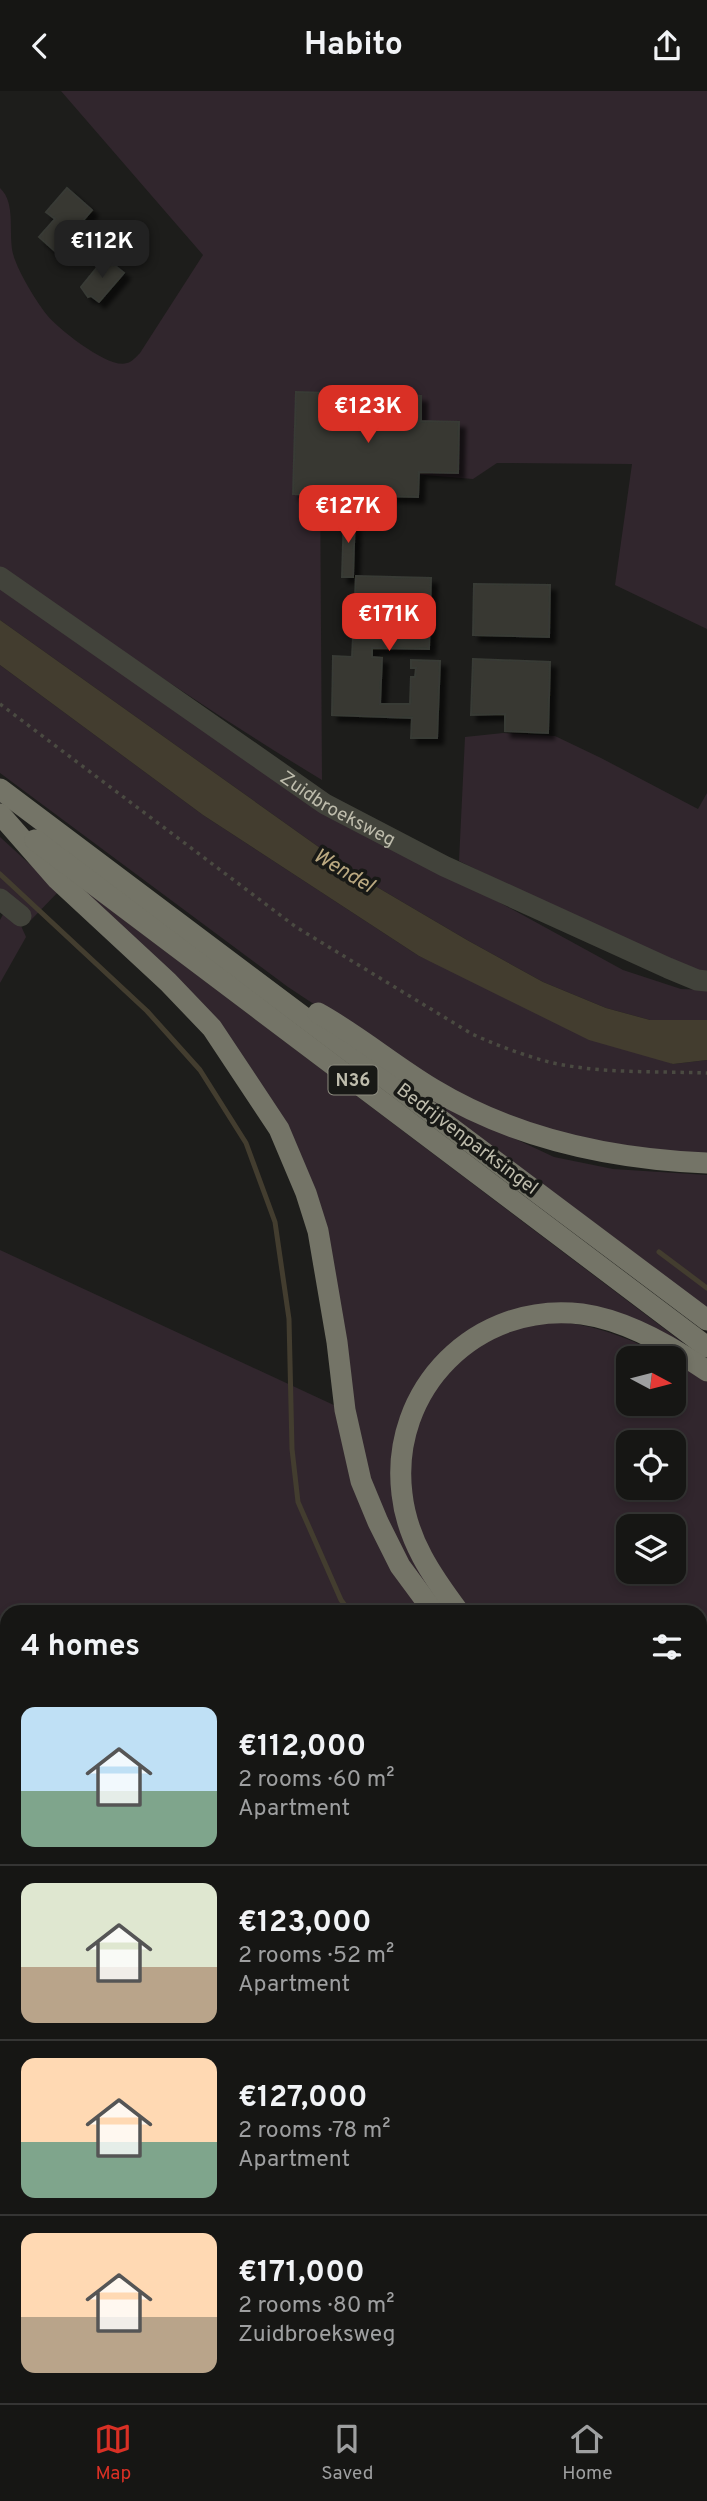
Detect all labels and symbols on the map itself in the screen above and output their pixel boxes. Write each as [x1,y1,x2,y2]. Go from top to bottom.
pin: €112K [53,221,151,280]
pin: €123K [319,385,417,445]
pin: €127K [299,485,397,545]
pin: €171K [340,594,438,653]
street label: Zuidbroeksweg [275,766,399,853]
water label: Wendel [308,843,380,901]
road number: N36 [328,1065,378,1095]
street label: Bedrijvenparksingel [391,1079,542,1201]
north arrow [616,1346,686,1416]

